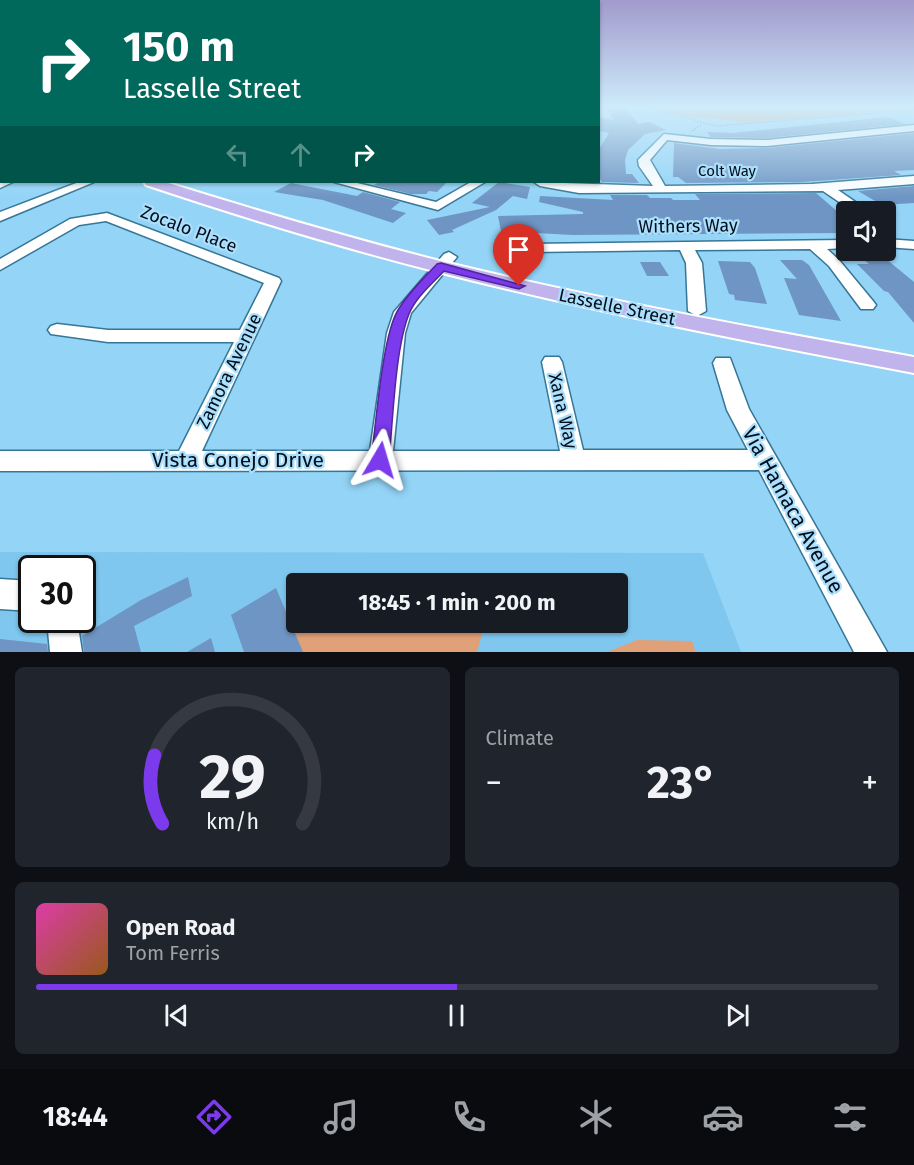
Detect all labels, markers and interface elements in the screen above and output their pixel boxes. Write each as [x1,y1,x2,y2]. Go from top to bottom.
text: 150 m [123,22,235,72]
icon: right [24,24,102,102]
text: Lasselle Street [123,73,301,105]
icon: left [221,138,254,171]
icon: ahead [284,138,317,171]
icon: right [347,138,380,171]
street label: Colt Way [698,162,757,180]
street label: Zocalo Place [138,201,240,257]
map controls [836,201,896,261]
button: sound [836,201,896,261]
street label: Withers Way [638,214,738,238]
pin [493,224,544,286]
icon: arrive [502,233,535,266]
street label: Lasselle Street [557,284,678,330]
street label: Zamora Avenue [192,310,266,432]
street label: Xana Way [544,371,582,451]
street label: Via Hamaca Avenue [736,422,850,598]
position arrow [348,428,412,492]
street label: Vista Conejo Drive [152,447,324,473]
speed limit sign: 30 [18,555,96,633]
text: 18:45 · 1 min · 200 m [358,589,556,616]
text: Climate [486,726,554,750]
text: 29 [199,740,266,815]
text: 23° [647,756,717,810]
text: − [486,763,502,803]
text: + [862,763,878,803]
text: km/h [206,809,259,835]
text: Open Road [126,914,236,941]
text: Tom Ferris [126,941,220,965]
icon: previous [160,999,193,1032]
icon: pause [440,999,473,1032]
icon: next [721,999,754,1032]
icon: directions [193,1096,235,1138]
icon: music [320,1096,362,1138]
icon: phone [448,1096,490,1138]
icon: climate [575,1096,617,1138]
icon: car [702,1096,744,1138]
icon: filters [829,1096,871,1138]
text: 18:44 [43,1101,108,1133]

